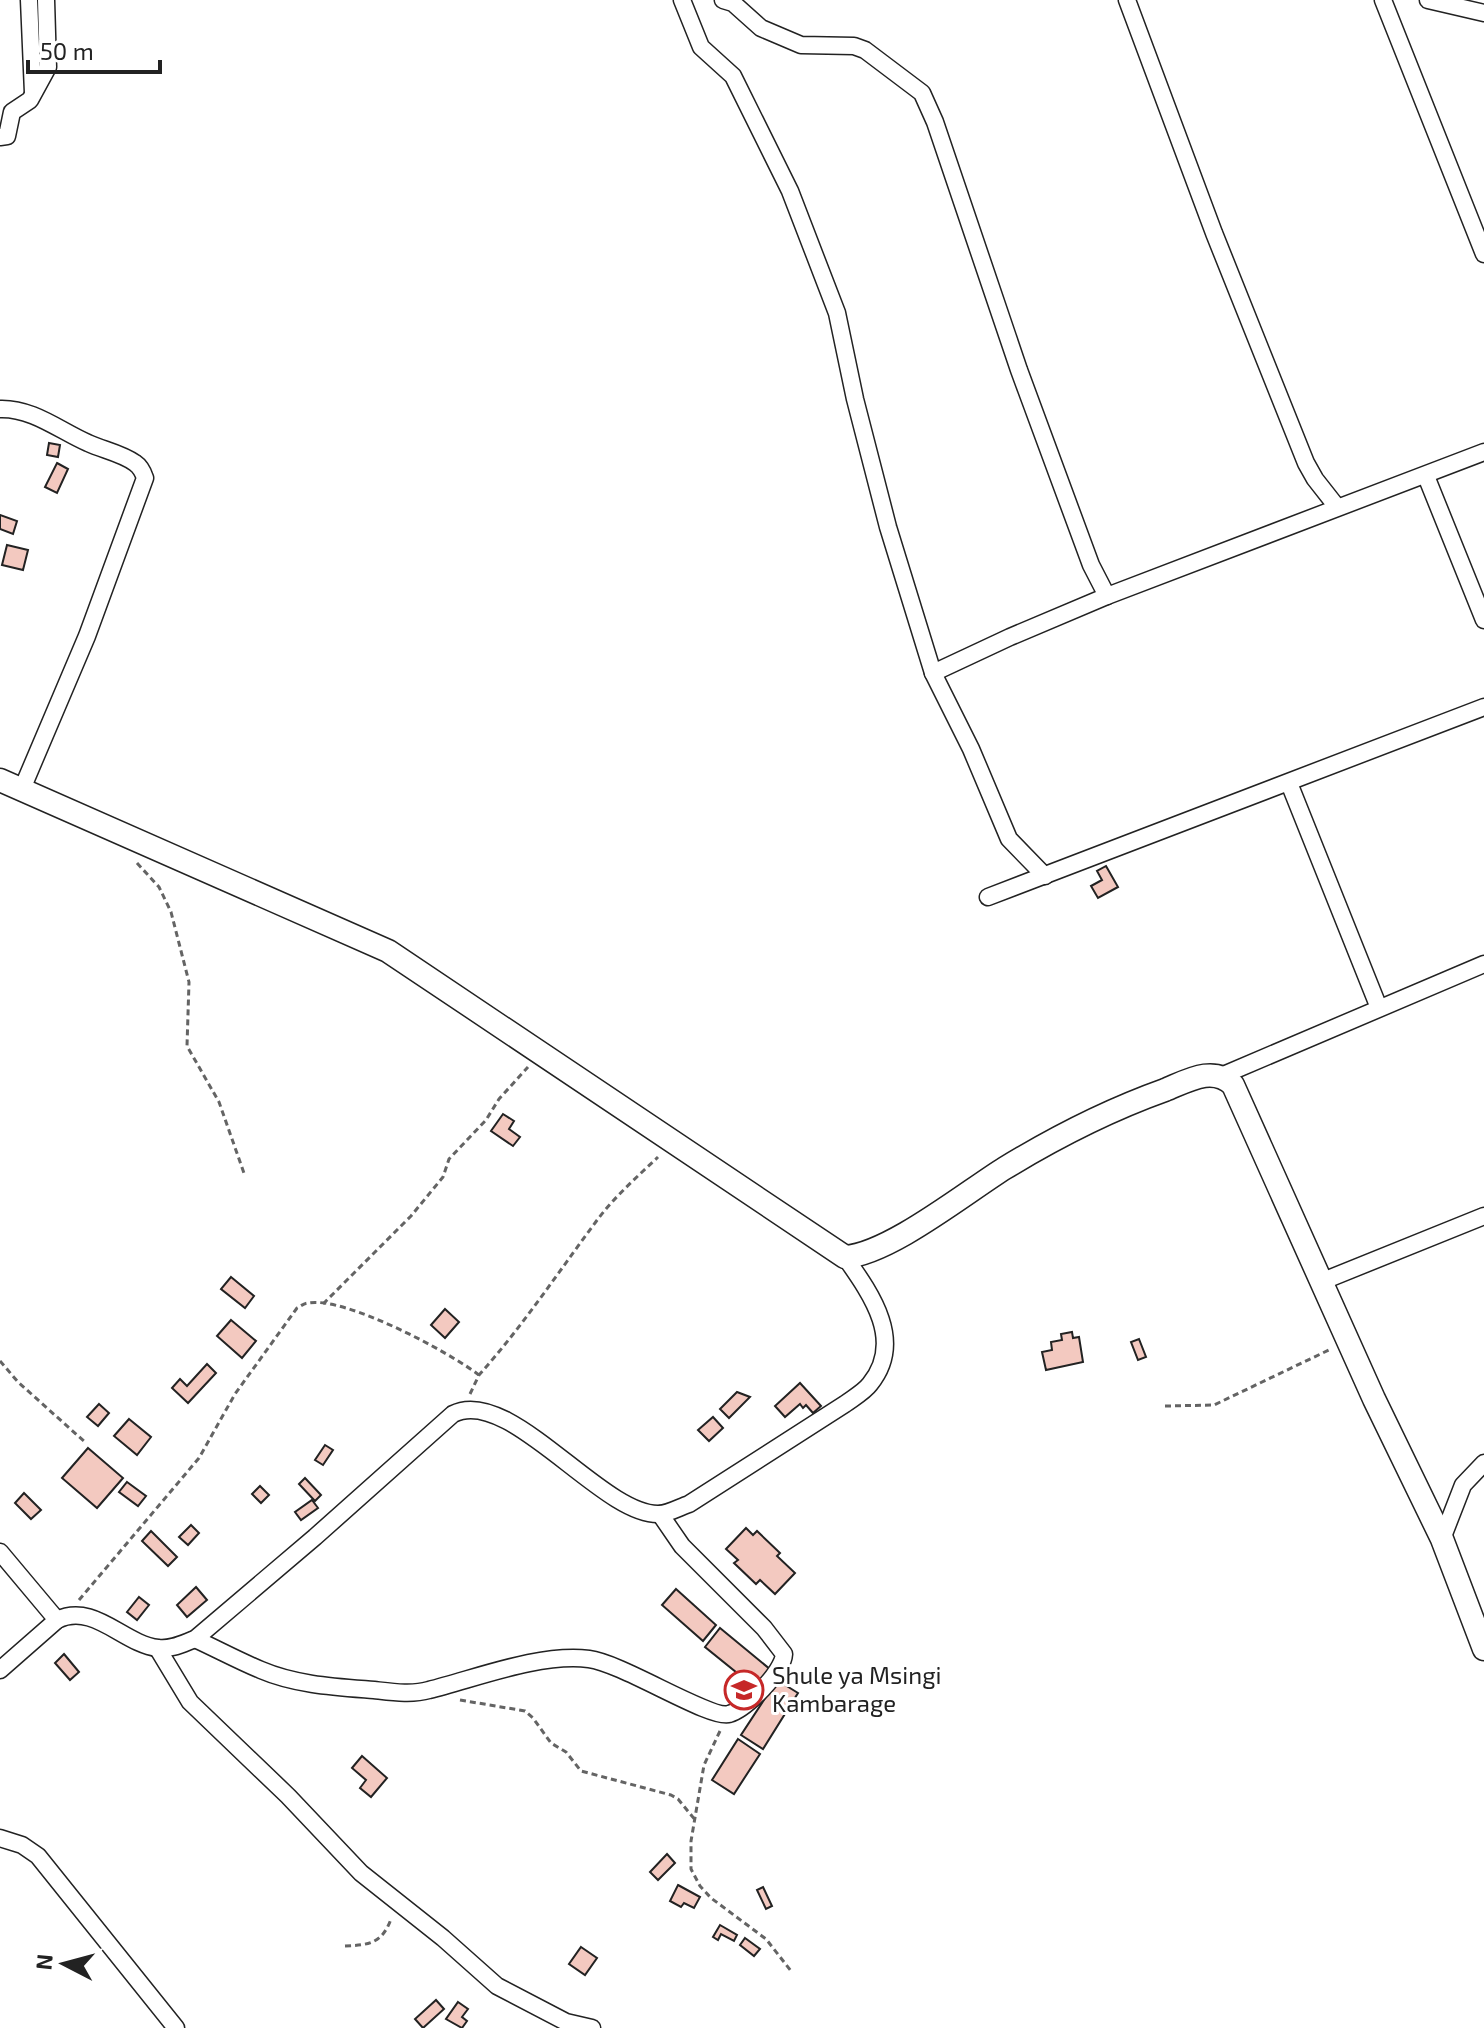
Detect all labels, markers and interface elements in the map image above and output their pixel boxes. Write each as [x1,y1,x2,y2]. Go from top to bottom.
scale bar [28,24,160,74]
text: 50 m [40,36,94,65]
place label: Shule ya Msingi Kambarage [772,1660,942,1717]
school or university icon: Shule ya Msingi Kambarage [723,1669,765,1711]
north arrow [24,1924,104,2004]
text: N [29,1953,57,1971]

